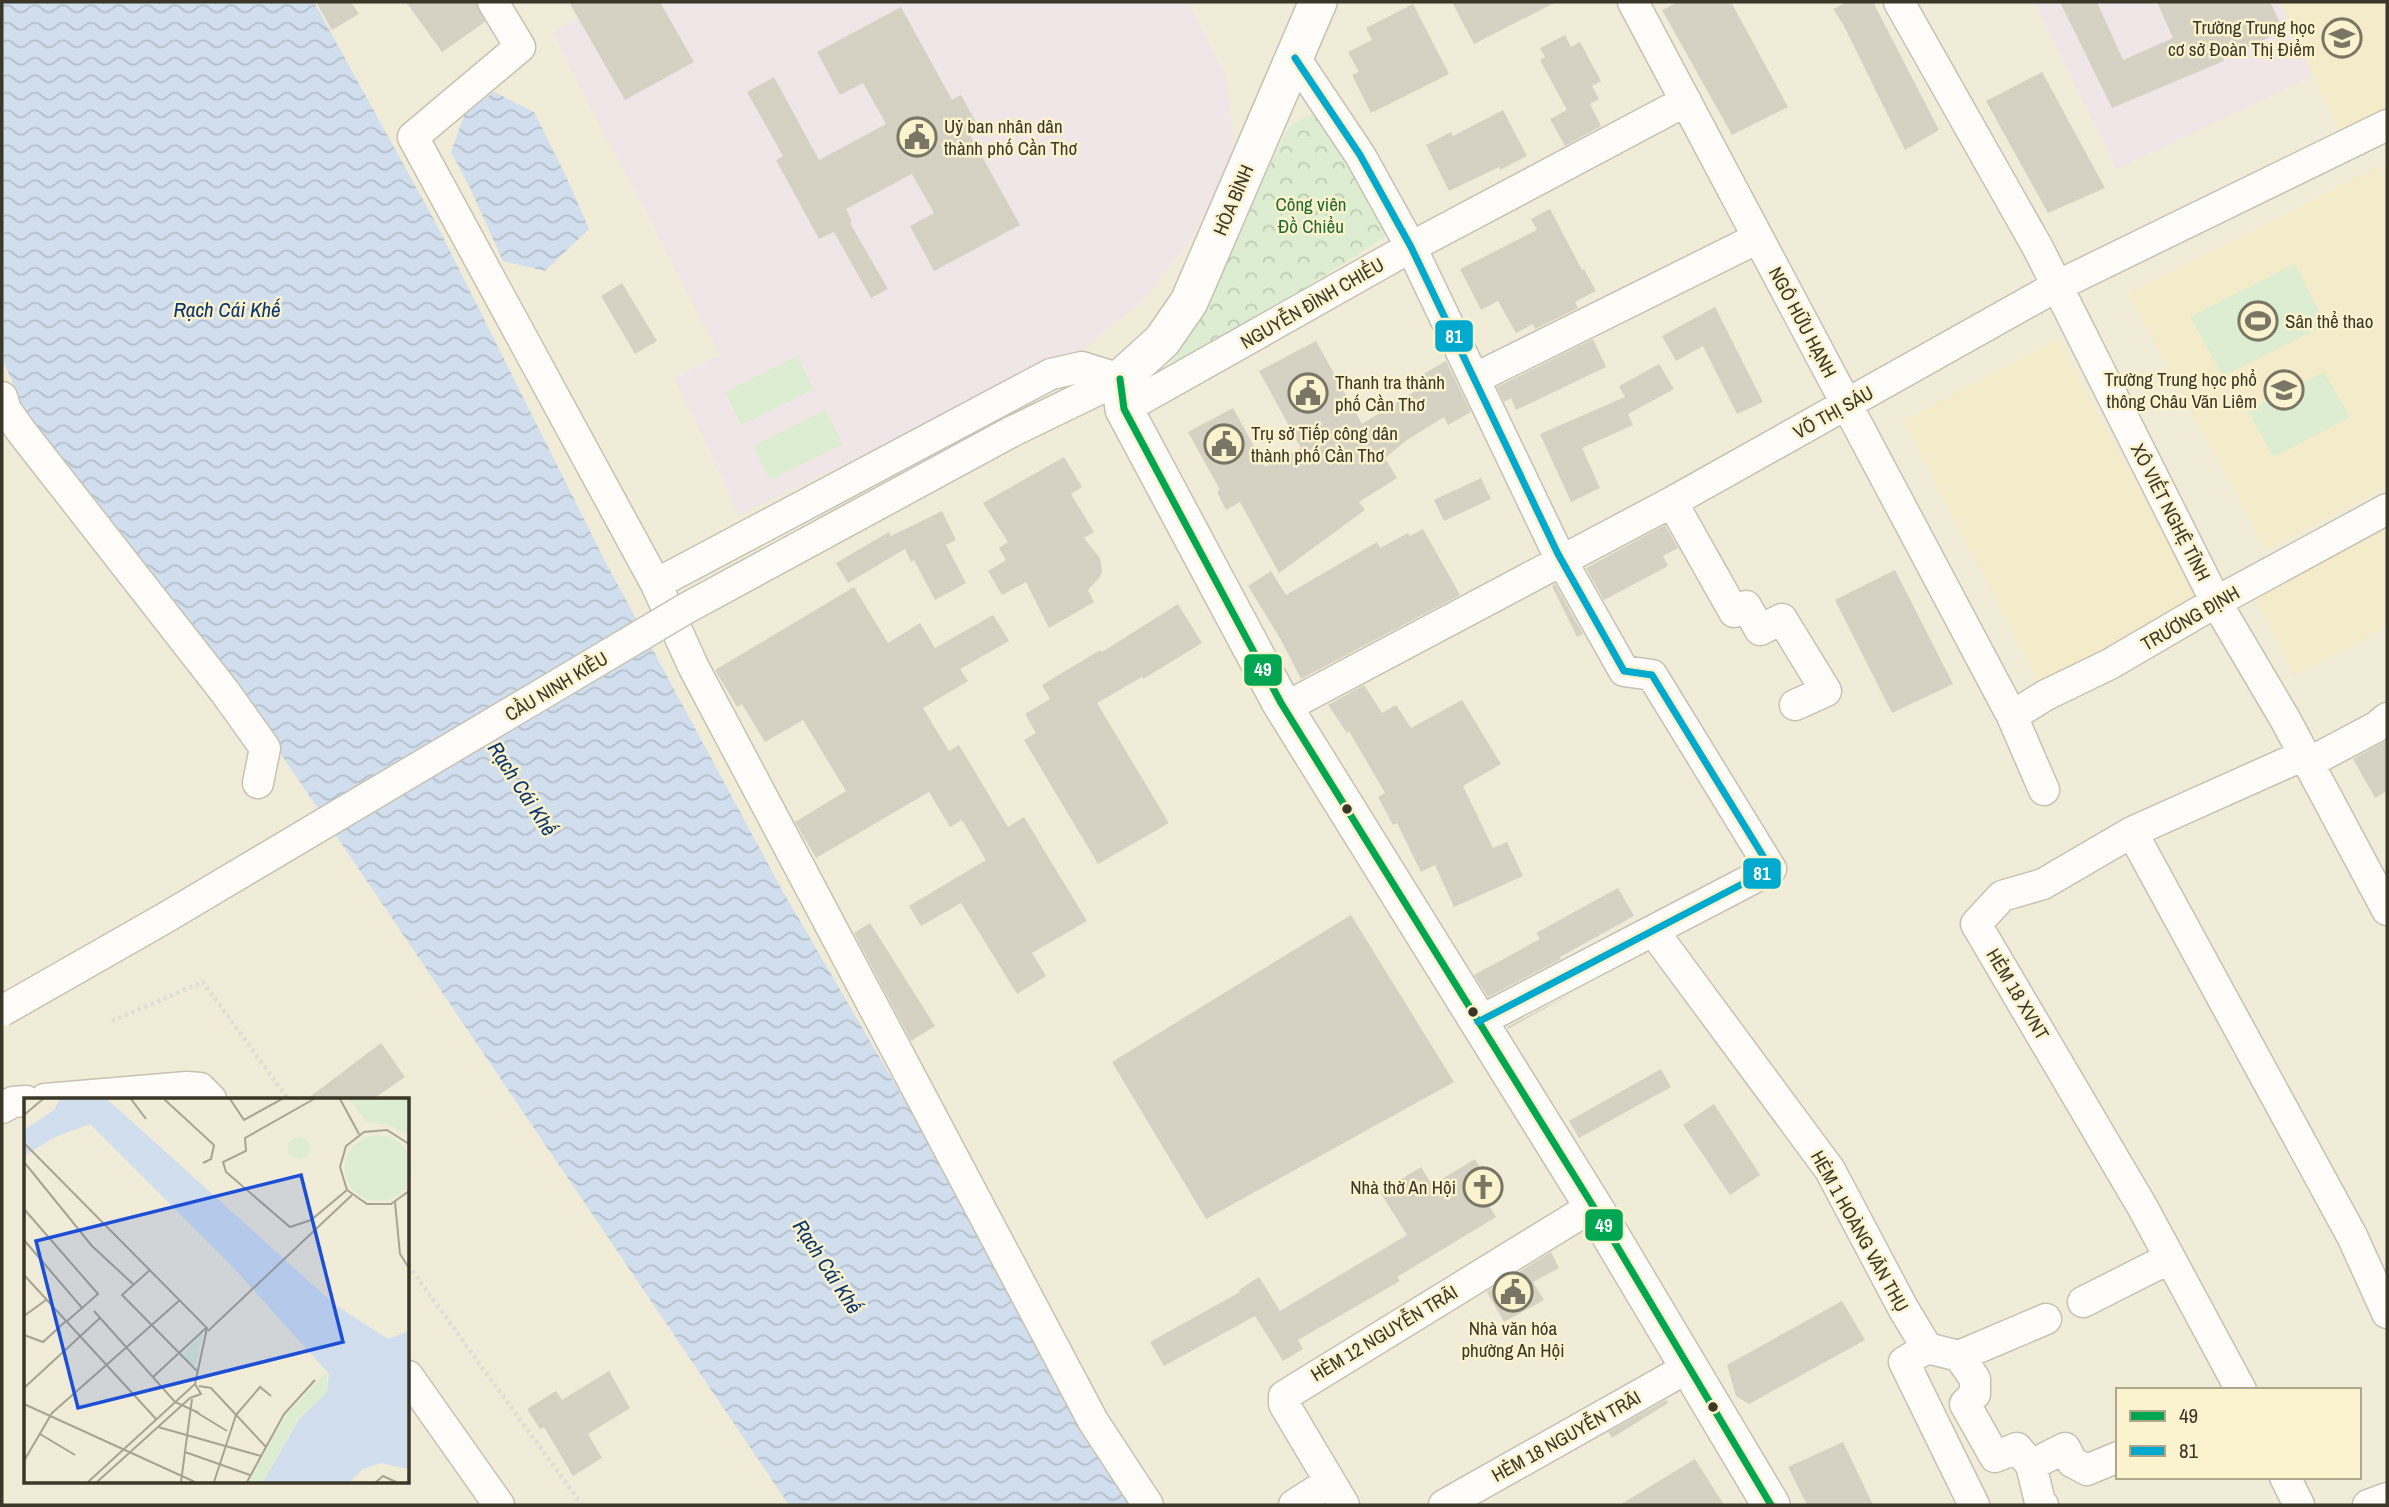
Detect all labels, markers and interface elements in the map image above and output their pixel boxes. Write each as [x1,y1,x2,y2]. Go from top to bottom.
place label: Trường Trung học cơ sở Đoàn Thị Điểm [2168,14,2315,62]
school or university icon: Trường Trung học cơ sở Đoàn Thị Điểm [2321,17,2363,59]
place label: Uỷ ban nhân dân thành phố Cần Thơ [944,113,1077,161]
public building icon: Uỷ ban nhân dân thành phố Cần Thơ [896,116,938,158]
street label: HÒA BÌNH [1206,161,1260,239]
park label: Công viên Đồ Chiểu [1275,191,1347,239]
street label: NGUYỄN ĐÌNH CHIỂU [1235,251,1389,355]
street label: NGÔ HỮU HẠNH [1763,262,1843,382]
water label: Rạch Cái Khế [173,295,281,324]
sports icon: Sân thể thao [2237,300,2279,342]
place label: Sân thể thao [2285,308,2373,334]
line badge: 81 [1434,319,1474,353]
text: 81 [1445,323,1463,349]
place label: Trường Trung học phổ thông Châu Văn Liêm [2104,366,2257,414]
place label: Thanh tra thành phố Cần Thơ [1335,369,1445,417]
school or university icon: Trường Trung học phổ thông Châu Văn Liêm [2263,369,2305,411]
public building icon: Thanh tra thành phố Cần Thơ [1287,372,1329,414]
street label: VÕ THỊ SÁU [1788,379,1878,445]
place label: Trụ sở Tiếp công dân thành phố Cần Thơ [1251,420,1398,468]
public building icon: Trụ sở Tiếp công dân thành phố Cần Thơ [1203,423,1245,465]
street label: XÔ VIẾT NGHỆ TĨNH [2125,439,2217,585]
street label: TRƯƠNG ĐỊNH [2136,579,2244,657]
street label: CẦU NINH KIỀU [500,645,612,727]
line badge: 49 [1243,653,1283,687]
text: 49 [1254,656,1272,682]
water label: Rạch Cái Khế [481,736,564,842]
unlabelled marker [1340,802,1354,816]
line badge: 81 [1742,857,1782,890]
text: 81 [1753,860,1771,886]
street label: HẺM 18 XVNT [1981,944,2056,1045]
unlabelled marker [1466,1005,1480,1019]
inset map [24,1098,410,1482]
street label: HẺM 1 HOÀNG VĂN THỤ [1805,1146,1915,1316]
church icon: Nhà thờ An Hội [1462,1166,1504,1208]
place label: Nhà thờ An Hội [1350,1174,1456,1200]
line badge: 49 [1584,1208,1624,1242]
text: 49 [1595,1212,1613,1238]
water label: Rạch Cái Khế [786,1214,869,1320]
public building icon: Nhà văn hóa phường An Hội [1492,1271,1534,1313]
street label: HẺM 12 NGUYỄN TRÃI [1306,1279,1462,1387]
place label: Nhà văn hóa phường An Hội [1461,1315,1565,1363]
street label: HẺM 18 NGUYỄN TRÃI [1487,1384,1645,1488]
legend [2116,1388,2361,1479]
unlabelled marker [1706,1400,1720,1414]
text: 49 [2179,1401,2198,1430]
text: 81 [2179,1436,2199,1465]

